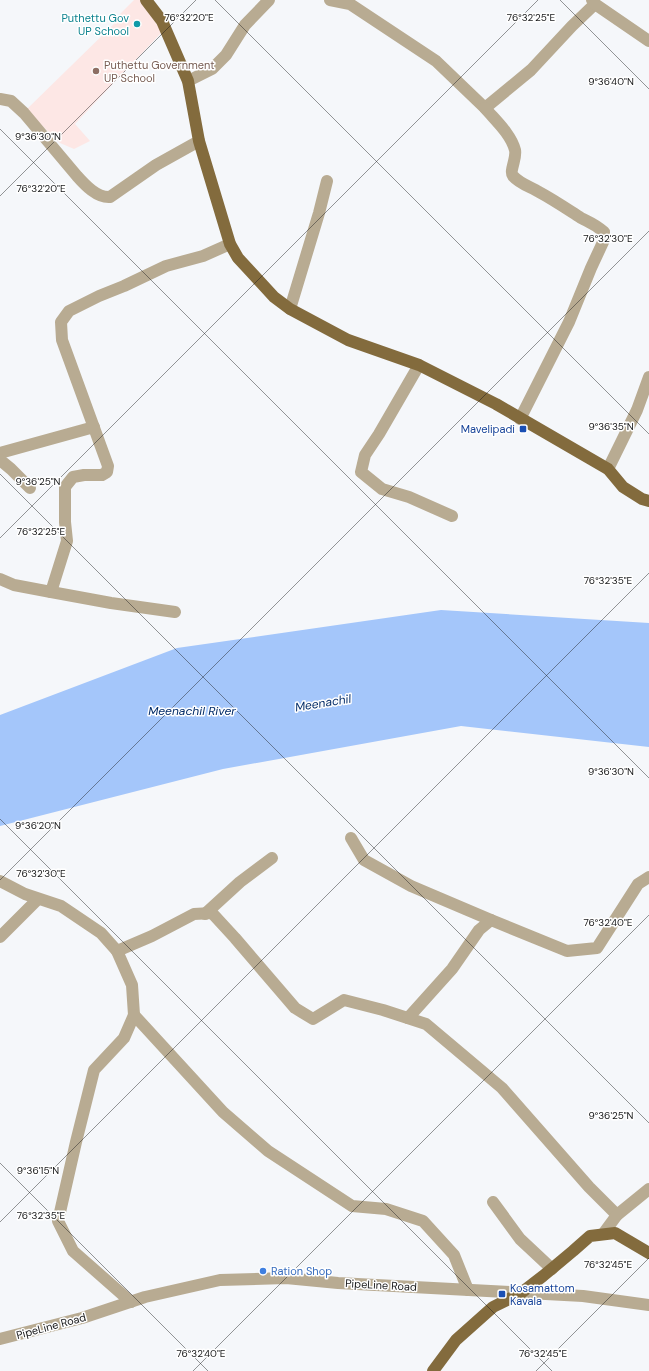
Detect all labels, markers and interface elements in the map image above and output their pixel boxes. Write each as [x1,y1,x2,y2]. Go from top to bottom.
place label: Puthettu Gov UP School [61,11,129,38]
text: 76°32'20"E [164,11,214,24]
text: 76°32'25"E [507,11,555,24]
marker: Puthettu Gov UP School [132,19,142,29]
place label: Puthettu Government UP School [104,58,215,85]
marker: Puthettu Government UP School [91,66,101,76]
text: 9°36'40"N [588,75,634,88]
text: 9°36'30"N [15,130,61,143]
text: 76°32'20"E [16,182,66,195]
text: 76°32'30"E [583,232,633,245]
text: 9°36'35"N [588,420,634,433]
place label: Mavelipadi [461,422,515,436]
marker: Mavelipadi [518,424,528,434]
text: 9°36'25"N [16,475,61,488]
text: 76°32'25"E [17,525,65,538]
text: 76°32'35"E [584,574,633,587]
water label: Meenachil [294,691,353,715]
water label: Meenachil River [148,703,236,719]
text: 9°36'30"N [588,765,634,778]
text: 9°36'20"N [15,819,61,832]
text: 76°32'30"E [16,867,66,880]
text: 76°32'40"E [584,916,633,929]
text: 9°36'25"N [589,1109,634,1122]
text: 9°36'15"N [17,1164,59,1177]
text: 76°32'35"E [17,1209,66,1222]
text: 76°32'45"E [584,1258,632,1271]
place label: Ration Shop [271,1264,332,1278]
marker: Ration Shop [258,1266,268,1276]
street label: PipeLine Road [345,1276,417,1294]
place label: Kosamattom Kavala [510,1281,575,1308]
marker: Kosamattom Kavala [497,1289,507,1299]
street label: PipeLine Road [15,1310,88,1342]
text: 76°32'40"E [177,1347,226,1360]
text: 76°32'45"E [519,1347,567,1360]

